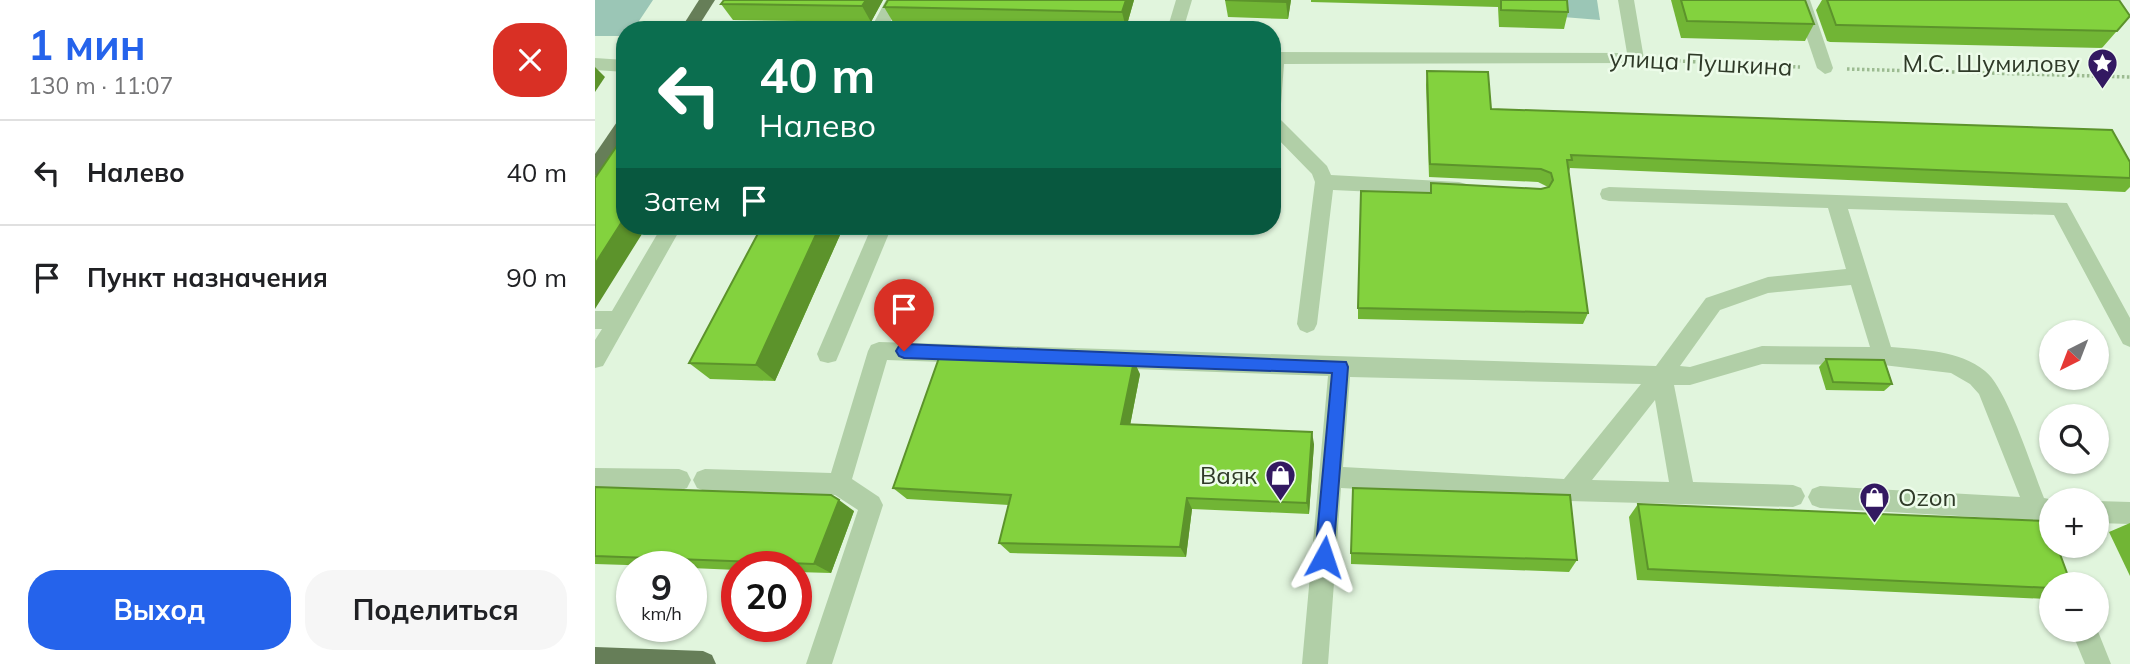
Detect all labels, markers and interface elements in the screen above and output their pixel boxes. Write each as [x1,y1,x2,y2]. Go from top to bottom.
text: 1 мин [28,18,146,71]
button: close [493,23,567,97]
street label: улица Пушкина [1609,42,1793,82]
text: 40 m [759,44,875,105]
place icon: М.С. Шумилову [2086,47,2120,91]
place label: М.С. Шумилову [1903,48,2080,78]
icon: left [644,49,735,140]
text: 130 m · 11:07 [28,71,173,100]
text: Налево [759,105,876,145]
icon: left [28,154,66,192]
text: Налево [87,156,185,189]
text: 40 m [506,156,567,189]
icon: arrive [735,182,773,220]
text: Затем [644,185,721,218]
icon: arrive [28,259,66,297]
text: Пункт назначения [87,261,328,294]
text: 90 m [506,261,567,294]
pin [874,279,934,351]
icon: arrive [885,290,923,328]
north arrow [2039,320,2109,390]
map controls [2039,320,2109,642]
button: search [2039,404,2109,474]
shop icon: Ваяк [1263,459,1297,503]
place label: Ваяк [1200,460,1257,490]
shop icon: Ozon [1858,481,1892,525]
place label: Ozon [1898,482,1957,512]
button: + [2039,488,2109,558]
position arrow [1287,520,1361,594]
speed limit sign: 20 [721,551,812,642]
text: 9 [651,565,672,609]
button: Выход [28,570,291,650]
button: Поделиться [305,570,567,650]
button: − [2039,572,2109,642]
text: km/h [641,602,682,625]

